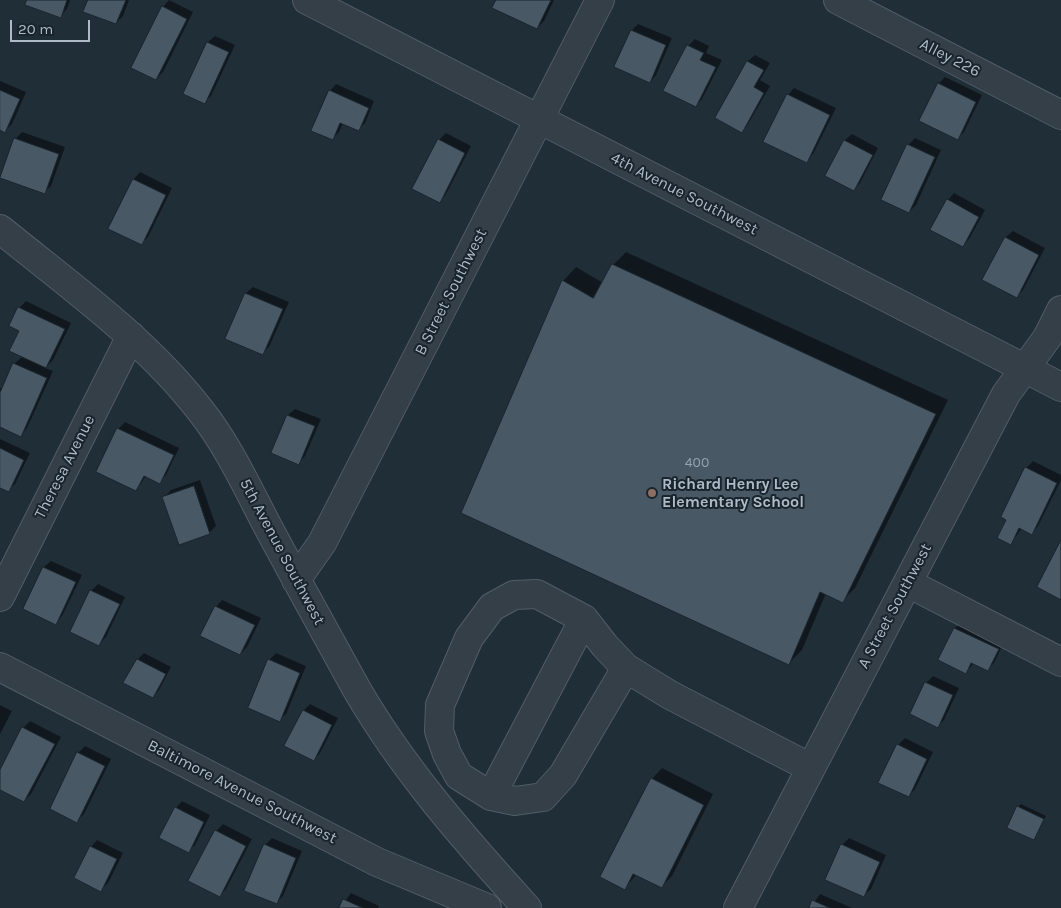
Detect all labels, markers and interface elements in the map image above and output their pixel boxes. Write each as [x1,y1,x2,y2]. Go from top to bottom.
scale bar [12,10,92,42]
text: 20 m [18,20,53,38]
street label: Alley 226 [917,35,983,81]
street label: 4th Avenue Southwest [607,148,761,240]
street label: B Street Southwest [411,226,491,358]
street label: Theresa Avenue [31,412,99,522]
house number: 400 [685,455,709,471]
place label: Richard Henry Lee Elementary School [662,474,804,512]
street label: 5th Avenue Southwest [235,476,329,628]
marker: Richard Henry Lee Elementary School [646,487,658,499]
street label: A Street Southwest [854,540,936,672]
street label: Baltimore Avenue Southwest [144,736,340,848]

